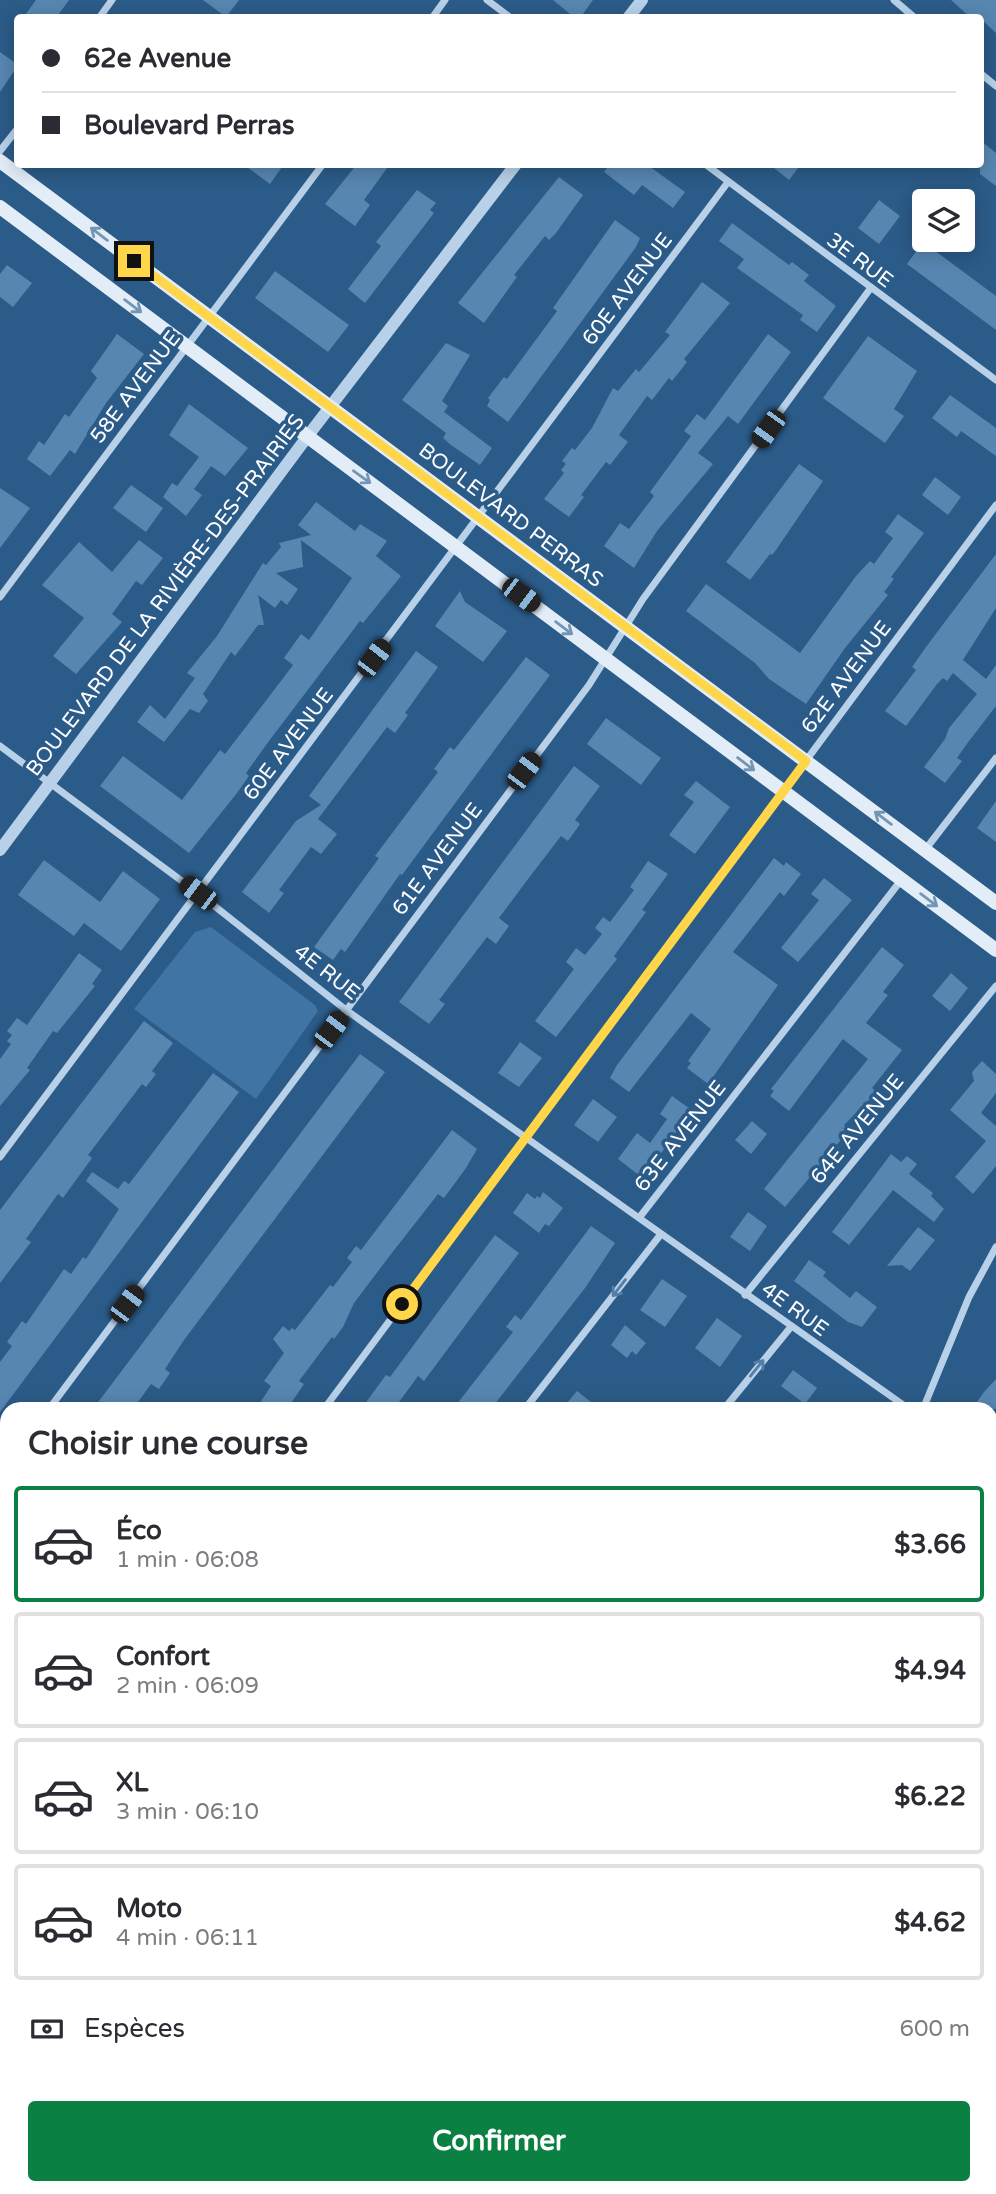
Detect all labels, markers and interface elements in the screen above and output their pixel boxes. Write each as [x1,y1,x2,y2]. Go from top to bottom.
text: 62e Avenue [84,43,231,74]
text: Boulevard Perras [84,110,294,141]
map controls [912,189,975,252]
button: layers [912,189,975,252]
one-way arrow [90,227,108,242]
street label: 3E RUE [822,227,898,293]
street label: 60E AVENUE [577,228,678,350]
route end [118,245,150,277]
one-way arrow [123,299,142,314]
street label: 58E AVENUE [85,326,186,448]
car [748,406,789,452]
street label: BOULEVARD DE LA RIVIÈRE-DES-PRAIRIES [21,409,310,781]
street label: BOULEVARD PERRAS [414,438,608,593]
one-way arrow [352,470,371,484]
car [498,574,545,616]
street label: 62E AVENUE [796,616,897,738]
one-way arrow [554,620,573,635]
car [353,635,396,681]
street label: 60E AVENUE [238,683,339,805]
car [503,748,546,794]
one-way arrow [737,756,755,771]
street label: 61E AVENUE [387,798,488,920]
one-way arrow [874,811,893,825]
car [175,872,222,914]
one-way arrow [919,892,938,907]
street label: 4E RUE [289,939,364,1006]
car [310,1007,353,1053]
street label: 64E AVENUE [805,1069,909,1189]
street label: 63E AVENUE [629,1076,732,1197]
street label: 4E RUE [756,1277,833,1342]
one-way arrow [611,1279,626,1297]
car [106,1281,149,1327]
route start [386,1288,418,1320]
one-way arrow [750,1360,765,1378]
text: Choisir une course [28,1425,308,1463]
icon: car [32,1513,95,1576]
text: Éco [116,1515,162,1546]
text: $3.66 [894,1529,966,1560]
text: 1 min · 06:08 [116,1546,259,1574]
icon: car [32,1639,95,1702]
text: Confort [116,1641,210,1672]
text: $4.94 [894,1655,966,1686]
text: 2 min · 06:09 [116,1672,259,1700]
icon: car [32,1765,95,1828]
text: XL [116,1767,148,1798]
text: $6.22 [894,1781,966,1812]
text: 3 min · 06:10 [116,1798,259,1826]
icon: car [32,1891,95,1954]
text: Moto [116,1893,182,1924]
text: $4.62 [894,1907,966,1938]
text: 4 min · 06:11 [116,1924,259,1952]
icon: cash [28,2010,66,2048]
text: Espèces [84,2013,185,2044]
text: 600 m [900,2015,970,2043]
button: Confirmer [28,2101,970,2181]

